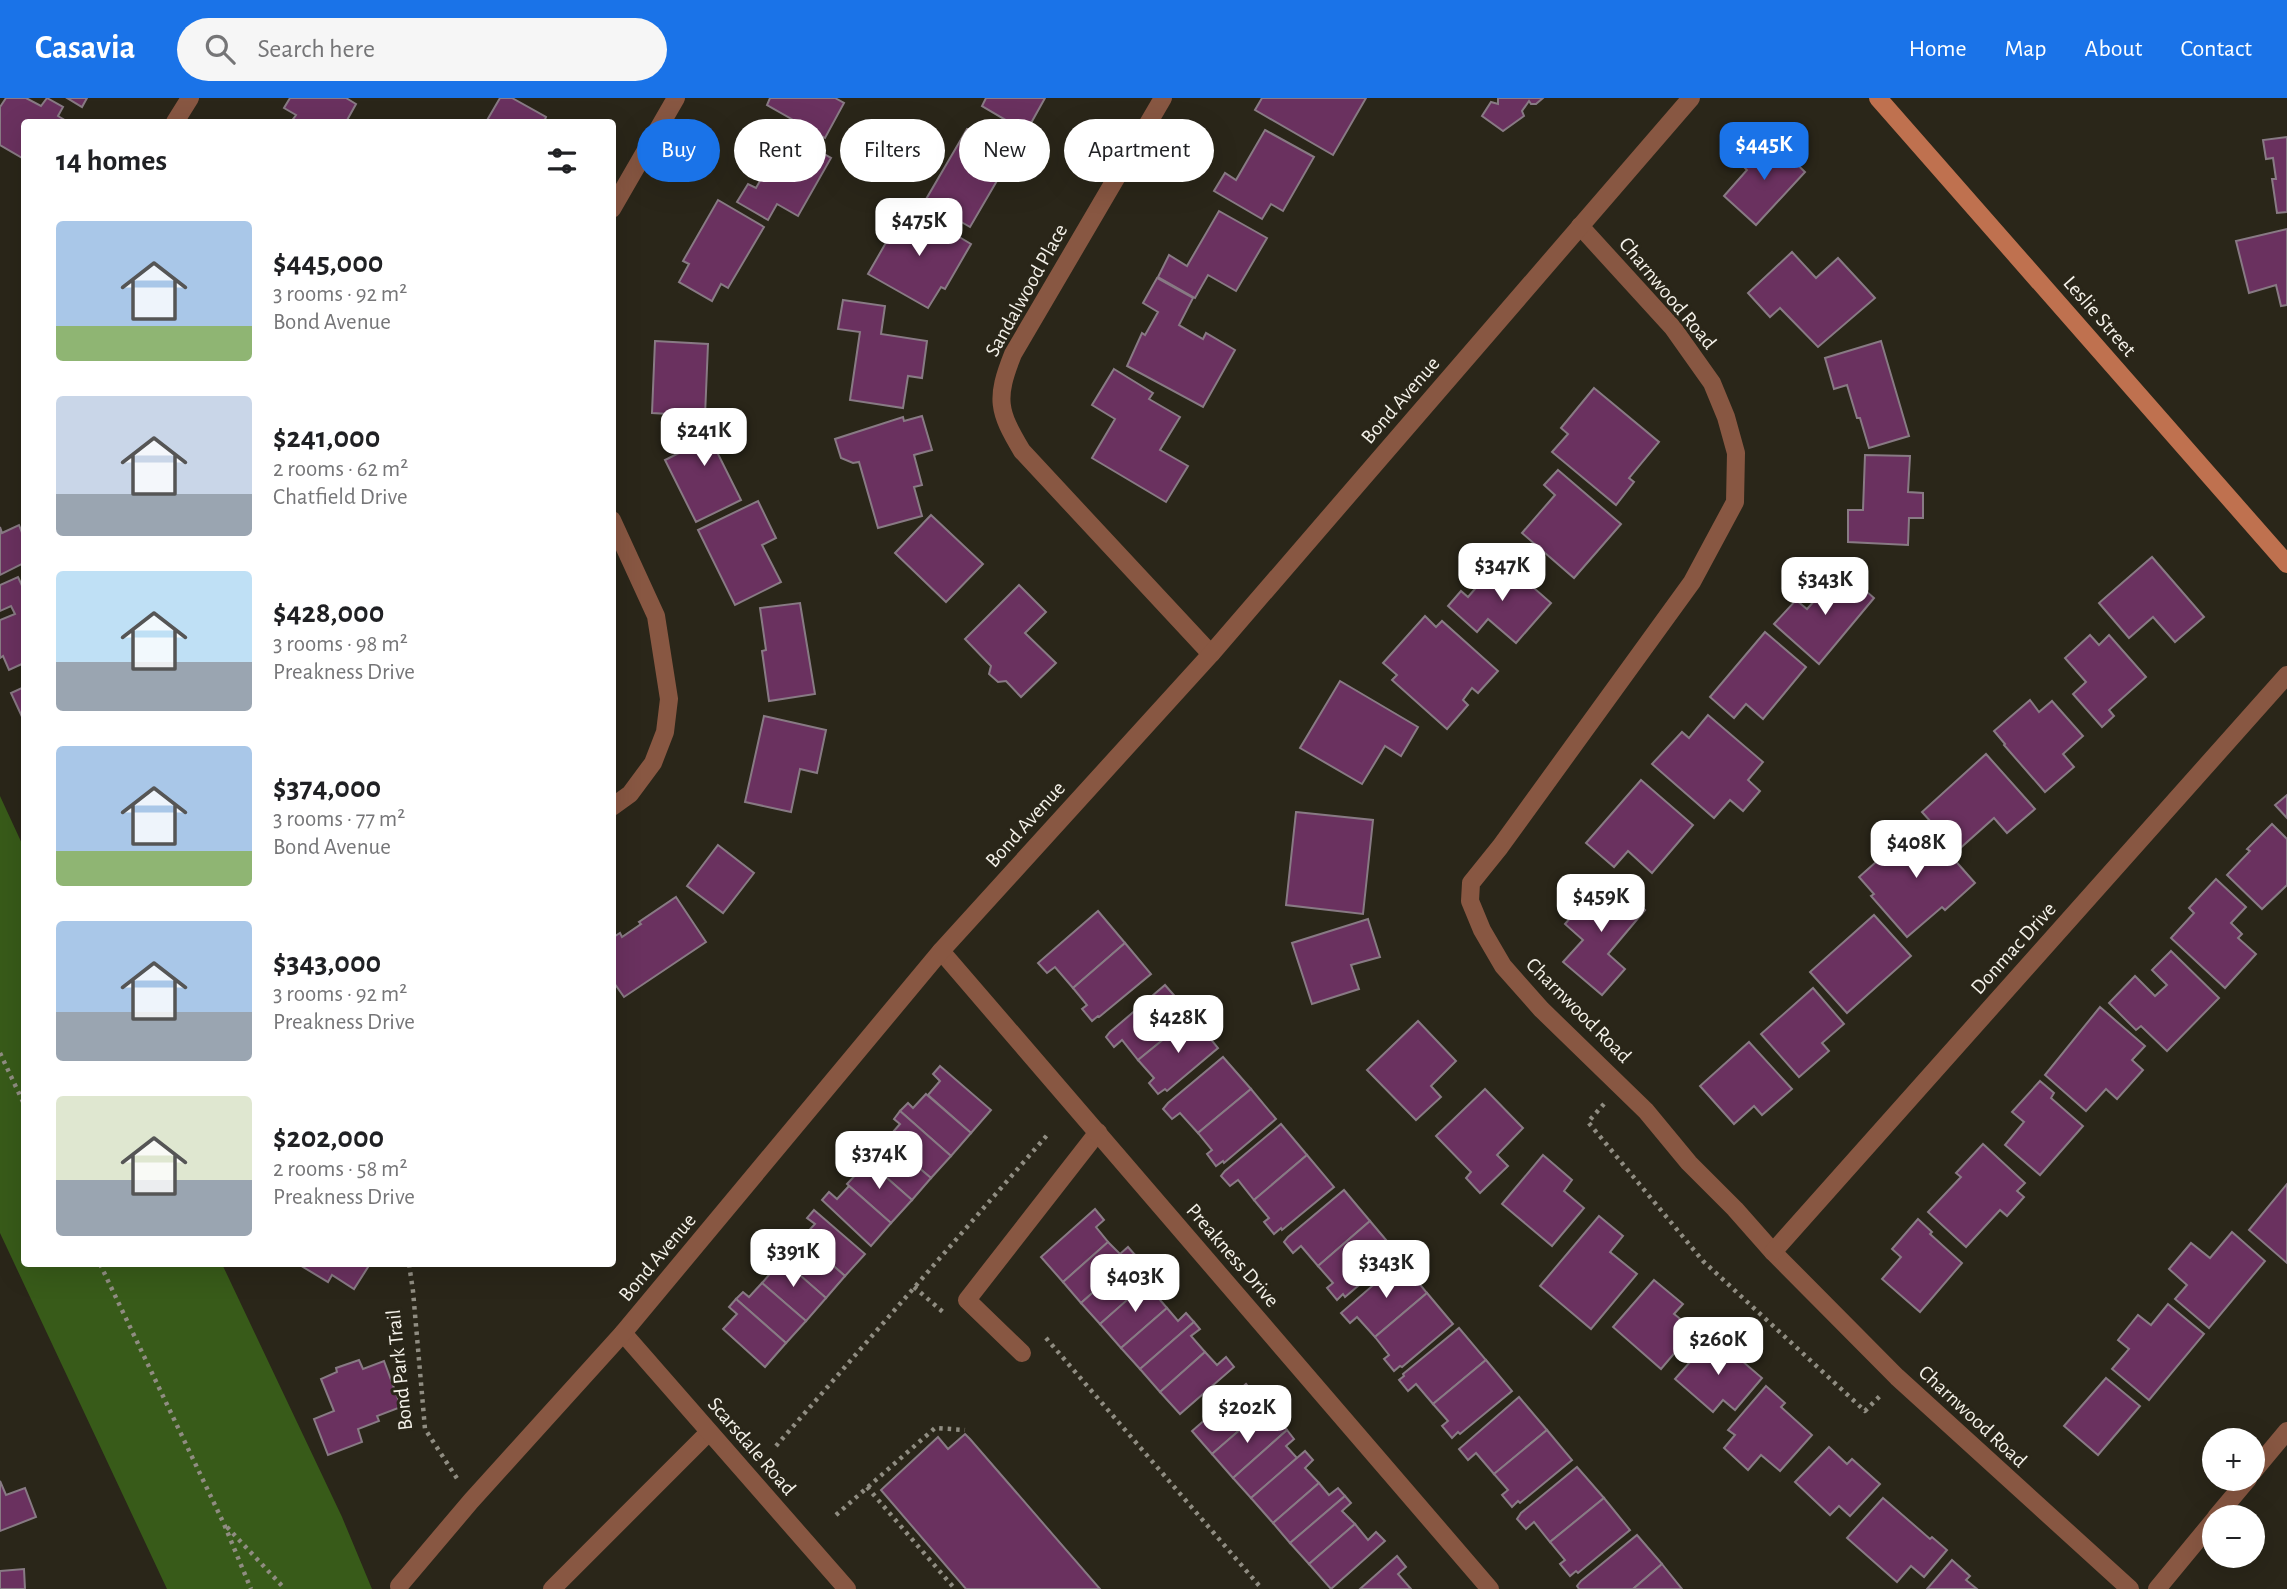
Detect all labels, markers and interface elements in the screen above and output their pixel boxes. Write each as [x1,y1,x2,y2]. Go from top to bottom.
search box [177,18,667,81]
icon: search [201,30,239,68]
text: Casavia [35,32,135,65]
text: Search here [257,36,375,62]
text: Home [1909,37,1967,61]
text: Map [2005,37,2047,61]
text: About [2085,37,2142,61]
text: Contact [2180,37,2252,61]
chip: Buy [637,119,720,182]
chip: Rent [734,119,826,182]
chip: Filters [840,119,945,182]
chip: New [959,119,1050,182]
chip: Apartment [1064,119,1214,182]
pin: $445K [1715,122,1813,182]
text: $445K [1736,133,1792,156]
icon: filters [543,142,581,180]
text: 14 homes [56,146,167,176]
pin: $475K [870,198,968,258]
text: $475K [891,209,947,232]
street label: Sandalwood Place [981,220,1071,360]
street label: Charnwood Road [1615,233,1720,353]
text: $445,000 [273,248,383,278]
icon: home [112,249,196,333]
street label: Leslie Street [2059,272,2140,361]
text: 3 rooms · 92 m² [273,283,407,306]
text: Bond Avenue [273,311,391,334]
street label: Bond Avenue [1357,353,1444,448]
pin: $241K [655,408,753,468]
text: $241K [677,419,731,442]
text: $241,000 [273,423,380,453]
icon: home [112,424,196,508]
text: 2 rooms · 62 m² [273,458,408,481]
text: Chatfield Drive [273,486,407,509]
pin: $347K [1453,544,1551,603]
text: $347K [1474,554,1530,577]
pin: $343K [1776,558,1874,617]
text: $343K [1797,568,1853,591]
text: $428,000 [273,598,384,628]
icon: home [112,599,196,683]
text: 3 rooms · 98 m² [273,633,408,656]
text: Preakness Drive [273,661,415,684]
text: $374,000 [273,773,381,803]
icon: home [112,774,196,858]
street label: Bond Avenue [982,777,1069,871]
text: 3 rooms · 77 m² [273,808,405,831]
pin: $408K [1867,820,1965,880]
text: $408K [1887,831,1945,854]
text: Bond Avenue [273,836,391,859]
pin: $459K [1552,874,1650,934]
text: $459K [1573,885,1629,908]
street label: Donmac Drive [1967,898,2060,998]
text: $343,000 [273,948,381,978]
icon: home [112,949,196,1033]
street label: Charnwood Road [1522,954,1635,1067]
text: 3 rooms · 92 m² [273,983,407,1006]
pin: $428K [1129,996,1227,1055]
text: $428K [1149,1006,1207,1029]
text: Preakness Drive [273,1011,415,1034]
text: $202,000 [273,1123,384,1153]
icon: home [112,1124,196,1208]
pin: $374K [830,1132,928,1191]
text: $374K [851,1142,907,1165]
text: 2 rooms · 58 m² [273,1158,408,1181]
text: Preakness Drive [273,1186,415,1209]
street label: Preakness Drive [1182,1200,1283,1311]
street label: Bond Avenue [615,1209,700,1305]
pin: $391K [744,1230,842,1289]
text: $391K [766,1240,820,1263]
pin: $343K [1337,1240,1435,1300]
text: $343K [1358,1251,1414,1274]
pin: $403K [1086,1254,1184,1314]
text: $403K [1106,1265,1164,1288]
street label: Bond Park Trail [383,1308,416,1431]
pin: $260K [1669,1318,1767,1377]
text: $260K [1689,1328,1747,1351]
street label: Charnwood Road [1915,1361,2031,1472]
pin: $202K [1198,1386,1296,1445]
street label: Scarsdale Road [704,1393,800,1499]
text: $202K [1218,1396,1276,1419]
map controls [2202,1428,2265,1568]
button: + [2202,1428,2265,1491]
button: − [2202,1505,2265,1568]

